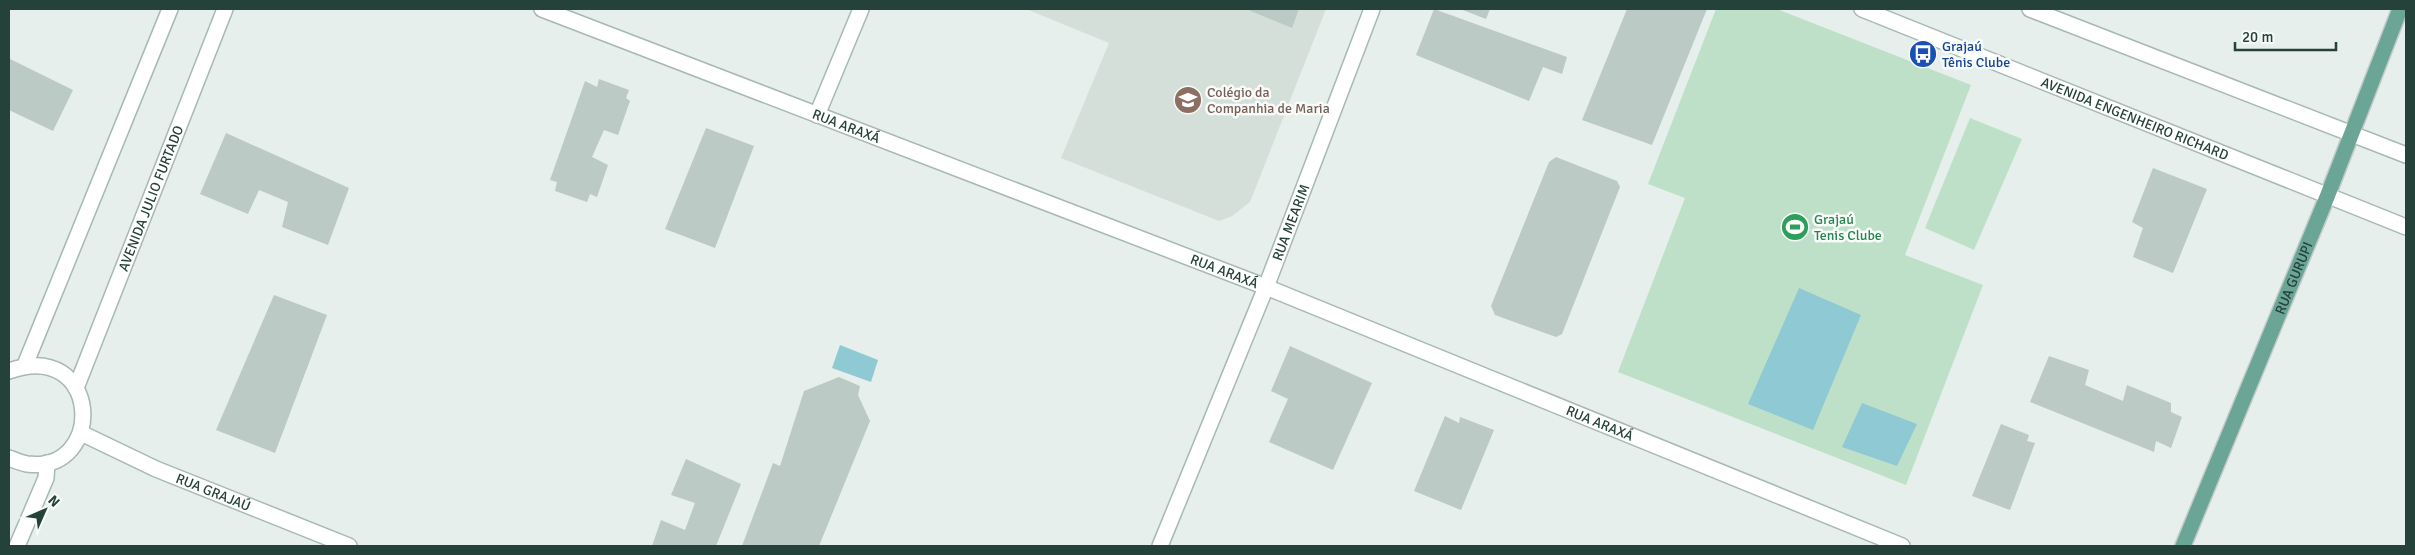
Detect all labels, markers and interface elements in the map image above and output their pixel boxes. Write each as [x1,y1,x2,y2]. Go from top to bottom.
scale bar [2235,20,2336,52]
text: 20 m [2242,28,2273,46]
place label: Grajaú Tênis Clube [1942,38,2010,71]
bus stop icon: Grajaú Tênis Clube [1908,39,1938,69]
street label: AVENIDA ENGENHEIRO RICHARD [2039,73,2231,164]
place label: Colégio da Companhia de Maria [1207,84,1330,117]
school or university icon: Colégio da Companhia de Maria [1173,85,1203,115]
street label: RUA ARAXÁ [810,105,883,147]
street label: AVENIDA JULIO FURTADO [114,123,187,273]
street label: RUA MEARIM [1268,182,1313,263]
place label: Grajaú Tenis Clube [1814,211,1882,244]
sports icon: Grajaú Tenis Clube [1780,212,1810,242]
street label: RUA GURUPI [2271,239,2316,317]
street label: RUA ARAXÁ [1188,250,1261,292]
street label: RUA ARAXÁ [1564,402,1636,444]
street label: RUA GRAJAÚ [174,469,253,514]
north arrow [20,485,70,535]
text: N [44,492,63,511]

